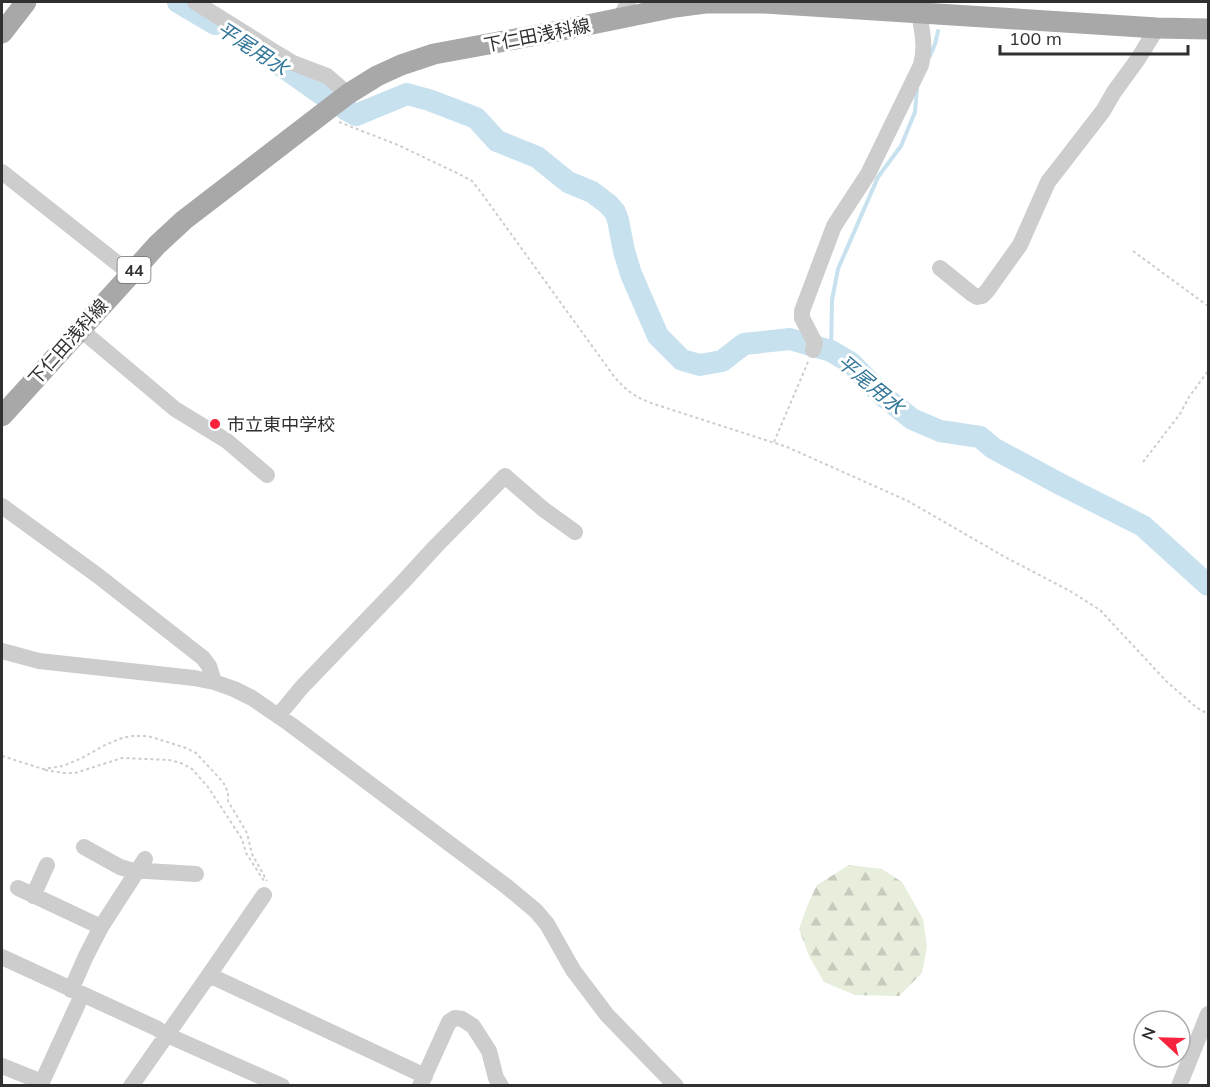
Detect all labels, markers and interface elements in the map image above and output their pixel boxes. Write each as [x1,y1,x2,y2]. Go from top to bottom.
street label: 下仁田浅科線 [482,13,592,57]
water label: 平尾用水 [213,16,295,81]
scale bar [1000,18,1188,56]
text: 100 m [1009,27,1062,50]
road number: 44 [118,257,150,283]
street label: 下仁田浅科線 [23,294,113,390]
water label: 平尾用水 [832,349,911,421]
place label: 市立東中学校 [227,413,335,436]
marker: 市立東中学校 [208,417,222,431]
north arrow [1132,1009,1192,1069]
text: N [1137,1024,1160,1043]

